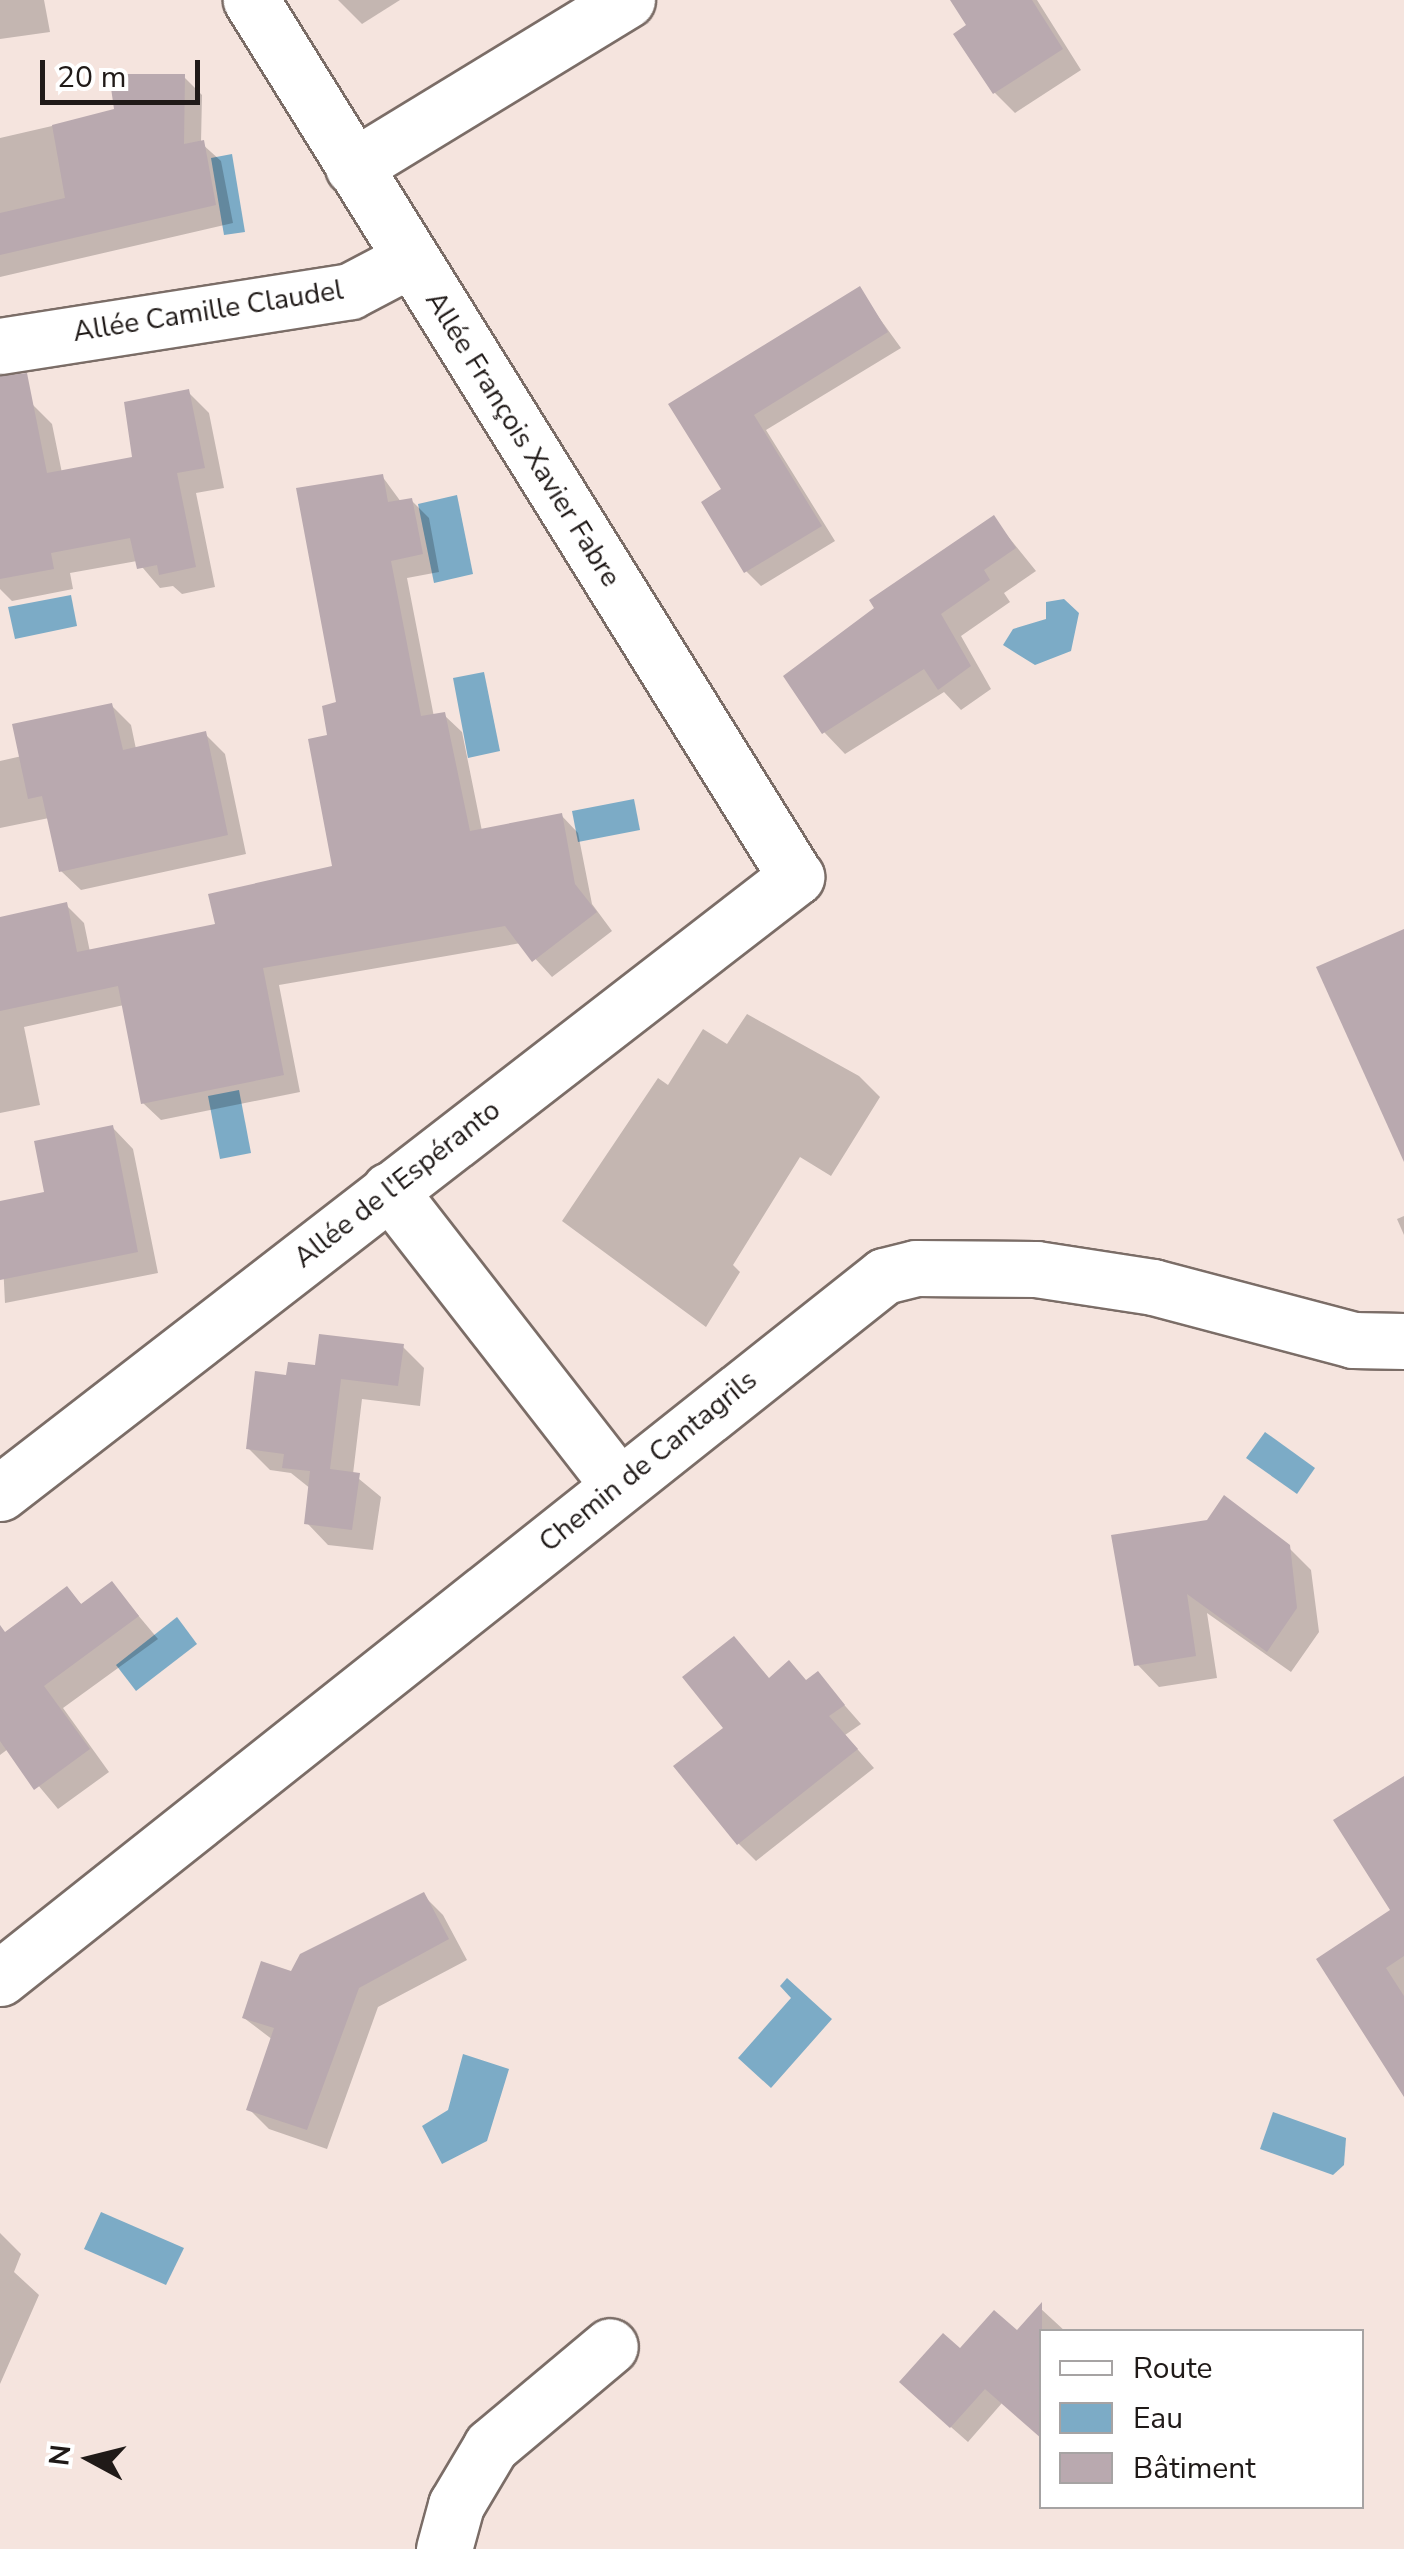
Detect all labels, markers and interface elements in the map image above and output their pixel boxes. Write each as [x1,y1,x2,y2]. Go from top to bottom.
scale bar [45,40,205,102]
text: 20 m [57,57,126,98]
street label: Allée Camille Claudel [70,273,346,349]
street label: Allée François Xavier Fabre [418,285,628,593]
street label: Allée de l'Espéranto [287,1093,507,1275]
street label: Chemin de Cantagrils [533,1363,763,1559]
legend [1039,2329,1364,2509]
text: Route [1133,2348,1213,2389]
text: Eau [1133,2398,1183,2439]
north arrow [40,2409,140,2509]
text: N [40,2443,80,2468]
text: Bâtiment [1133,2448,1256,2489]

